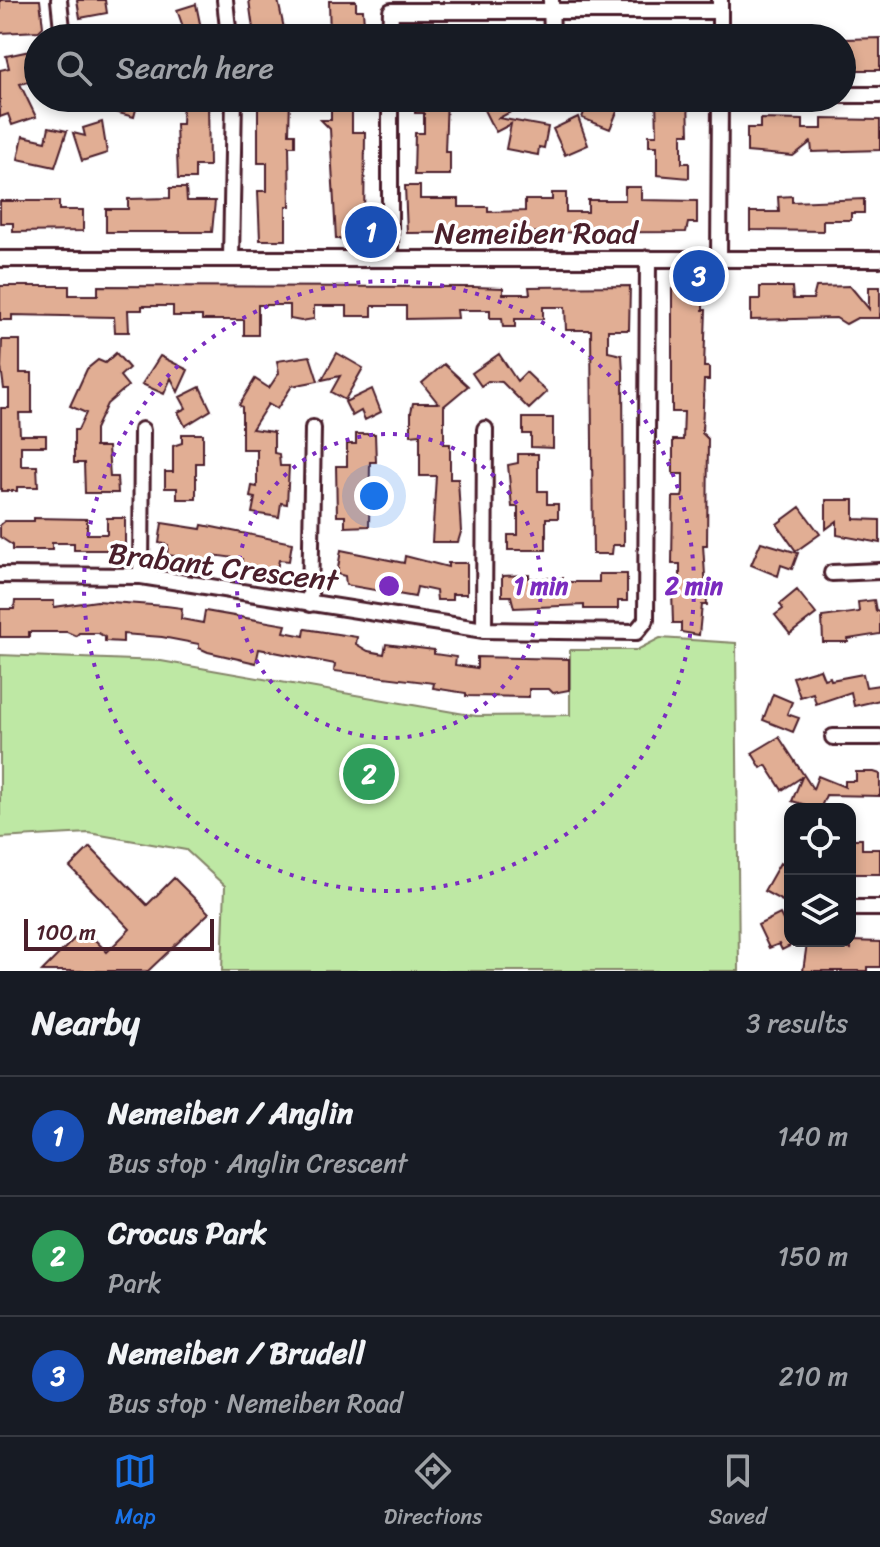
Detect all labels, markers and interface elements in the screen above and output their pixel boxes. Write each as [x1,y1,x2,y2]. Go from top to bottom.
search box [24,24,856,112]
text: Search here [116,41,274,95]
icon: search [52,46,96,90]
pin: 1 [345,202,397,262]
street label: Nemeiben Road [435,206,640,260]
pin: 3 [673,246,725,306]
your location [354,476,394,516]
street label: Brabant Crescent [105,526,343,608]
text: 1 min [514,565,568,607]
text: 2 min [664,565,723,607]
centre of rings [375,572,403,600]
pin: 2 [343,744,395,804]
map controls [784,803,856,947]
button: locate [784,803,856,875]
button: layers [784,875,856,947]
text: 100 m [36,913,96,952]
scale bar [24,915,214,951]
text: Nearby [32,993,140,1053]
text: 3 results [746,1000,848,1046]
text: Nemeiben / Anglin [108,1086,353,1140]
text: 1 [52,1113,64,1159]
text: 140 m [777,1113,848,1159]
text: Bus stop · Anglin Crescent [108,1140,407,1186]
text: Crocus Park [108,1206,267,1260]
text: 2 [50,1233,66,1279]
text: 150 m [778,1233,848,1279]
text: Park [108,1260,161,1306]
text: Nemeiben / Brudell [108,1326,365,1380]
text: 3 [51,1353,65,1399]
text: 210 m [779,1353,848,1399]
text: Bus stop · Nemeiben Road [108,1380,403,1426]
tab: Map [113,1449,157,1536]
tab: Directions [384,1449,482,1536]
tab: Saved [709,1449,767,1536]

